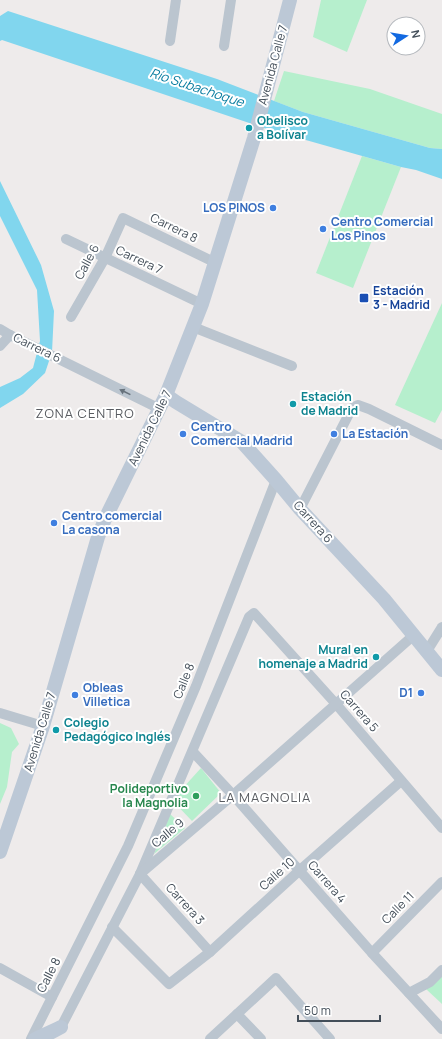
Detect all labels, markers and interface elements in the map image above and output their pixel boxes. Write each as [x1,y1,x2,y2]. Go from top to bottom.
north arrow [386,16,426,56]
street label: Avenida Calle 7 [254,23,291,107]
text: N [408,28,424,39]
water label: Río Subachoque [148,63,248,111]
place label: Obelisco a Bolívar [257,112,308,143]
marker: Obelisco a Bolívar [244,123,254,133]
place label: LOS PINOS [203,199,265,216]
marker: LOS PINOS [268,203,278,213]
street label: Carrera 8 [148,209,201,246]
place label: Centro Comercial Los Pinos [331,213,433,244]
marker: Centro Comercial Los Pinos [318,224,328,234]
street label: Calle 6 [70,241,103,282]
street label: Carrera 7 [113,241,165,278]
place label: Estación 3 - Madrid [373,282,430,313]
marker: Estación 3 - Madrid [358,292,370,304]
street label: Carrera 6 [10,329,64,366]
street label: Avenida Calle 7 [124,387,175,468]
place label: Estación de Madrid [301,388,358,419]
one-way arrow [119,389,130,395]
marker: Estación de Madrid [288,399,298,409]
district label: ZONA CENTRO [35,404,135,422]
place label: Centro Comercial Madrid [191,418,293,449]
place label: La Estación [342,425,408,442]
marker: Centro Comercial Madrid [178,429,188,439]
marker: La Estación [329,429,339,439]
street label: Carrera 6 [290,497,337,546]
place label: Centro comercial La casona [62,507,162,538]
marker: Centro comercial La casona [49,518,59,528]
place label: Mural en homenaje a Madrid [258,641,368,672]
marker: Mural en homenaje a Madrid [371,652,381,662]
street label: Calle 8 [169,660,198,701]
place label: Obleas Villetica [83,679,130,710]
place label: D1 [399,684,413,701]
street label: Carrera 5 [336,686,383,735]
marker: D1 [416,688,426,698]
street label: Avenida Calle 7 [19,690,60,774]
marker: Obleas Villetica [70,690,80,700]
place label: Colegio Pedagógico Inglés [64,714,171,745]
marker: Colegio Pedagógico Inglés [51,725,61,735]
place label: Polideportivo la Magnolia [110,780,188,811]
district label: LA MAGNOLIA [219,788,311,806]
marker: Polideportivo la Magnolia [191,791,201,801]
street label: Calle 9 [148,814,188,851]
street label: Calle 10 [255,853,298,894]
street label: Carrera 4 [304,857,351,907]
street label: Carrera 3 [162,879,209,928]
street label: Calle 11 [378,888,418,928]
street label: Calle 8 [33,954,65,995]
scale bar [298,997,380,1023]
text: 50 m [304,1002,331,1019]

